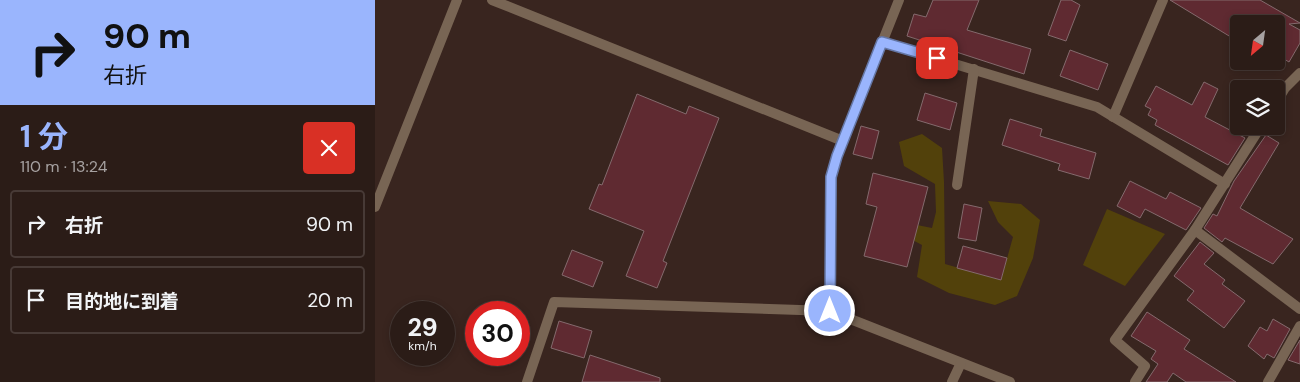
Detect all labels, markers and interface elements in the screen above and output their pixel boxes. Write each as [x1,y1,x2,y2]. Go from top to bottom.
text: 90 m [103,13,191,59]
north arrow [1230,15,1285,70]
map controls [1230,15,1285,135]
icon: right [20,20,85,85]
pin [916,37,958,79]
icon: arrive [923,44,951,72]
text: 右折 [103,61,147,90]
button: layers [1230,80,1285,135]
text: 1 分 [20,117,68,156]
button: close [303,122,355,174]
text: 110 m · 13:24 [20,156,107,177]
icon: right [22,210,50,238]
text: 90 m [306,212,353,237]
text: 右折 [65,213,103,238]
position arrow [803,284,855,336]
icon: arrive [22,286,50,314]
text: 20 m [307,288,353,313]
text: 目的地に到着 [65,289,179,314]
speed limit sign: 30 [465,301,530,366]
text: 29 [407,311,438,344]
text: km/h [408,338,437,354]

